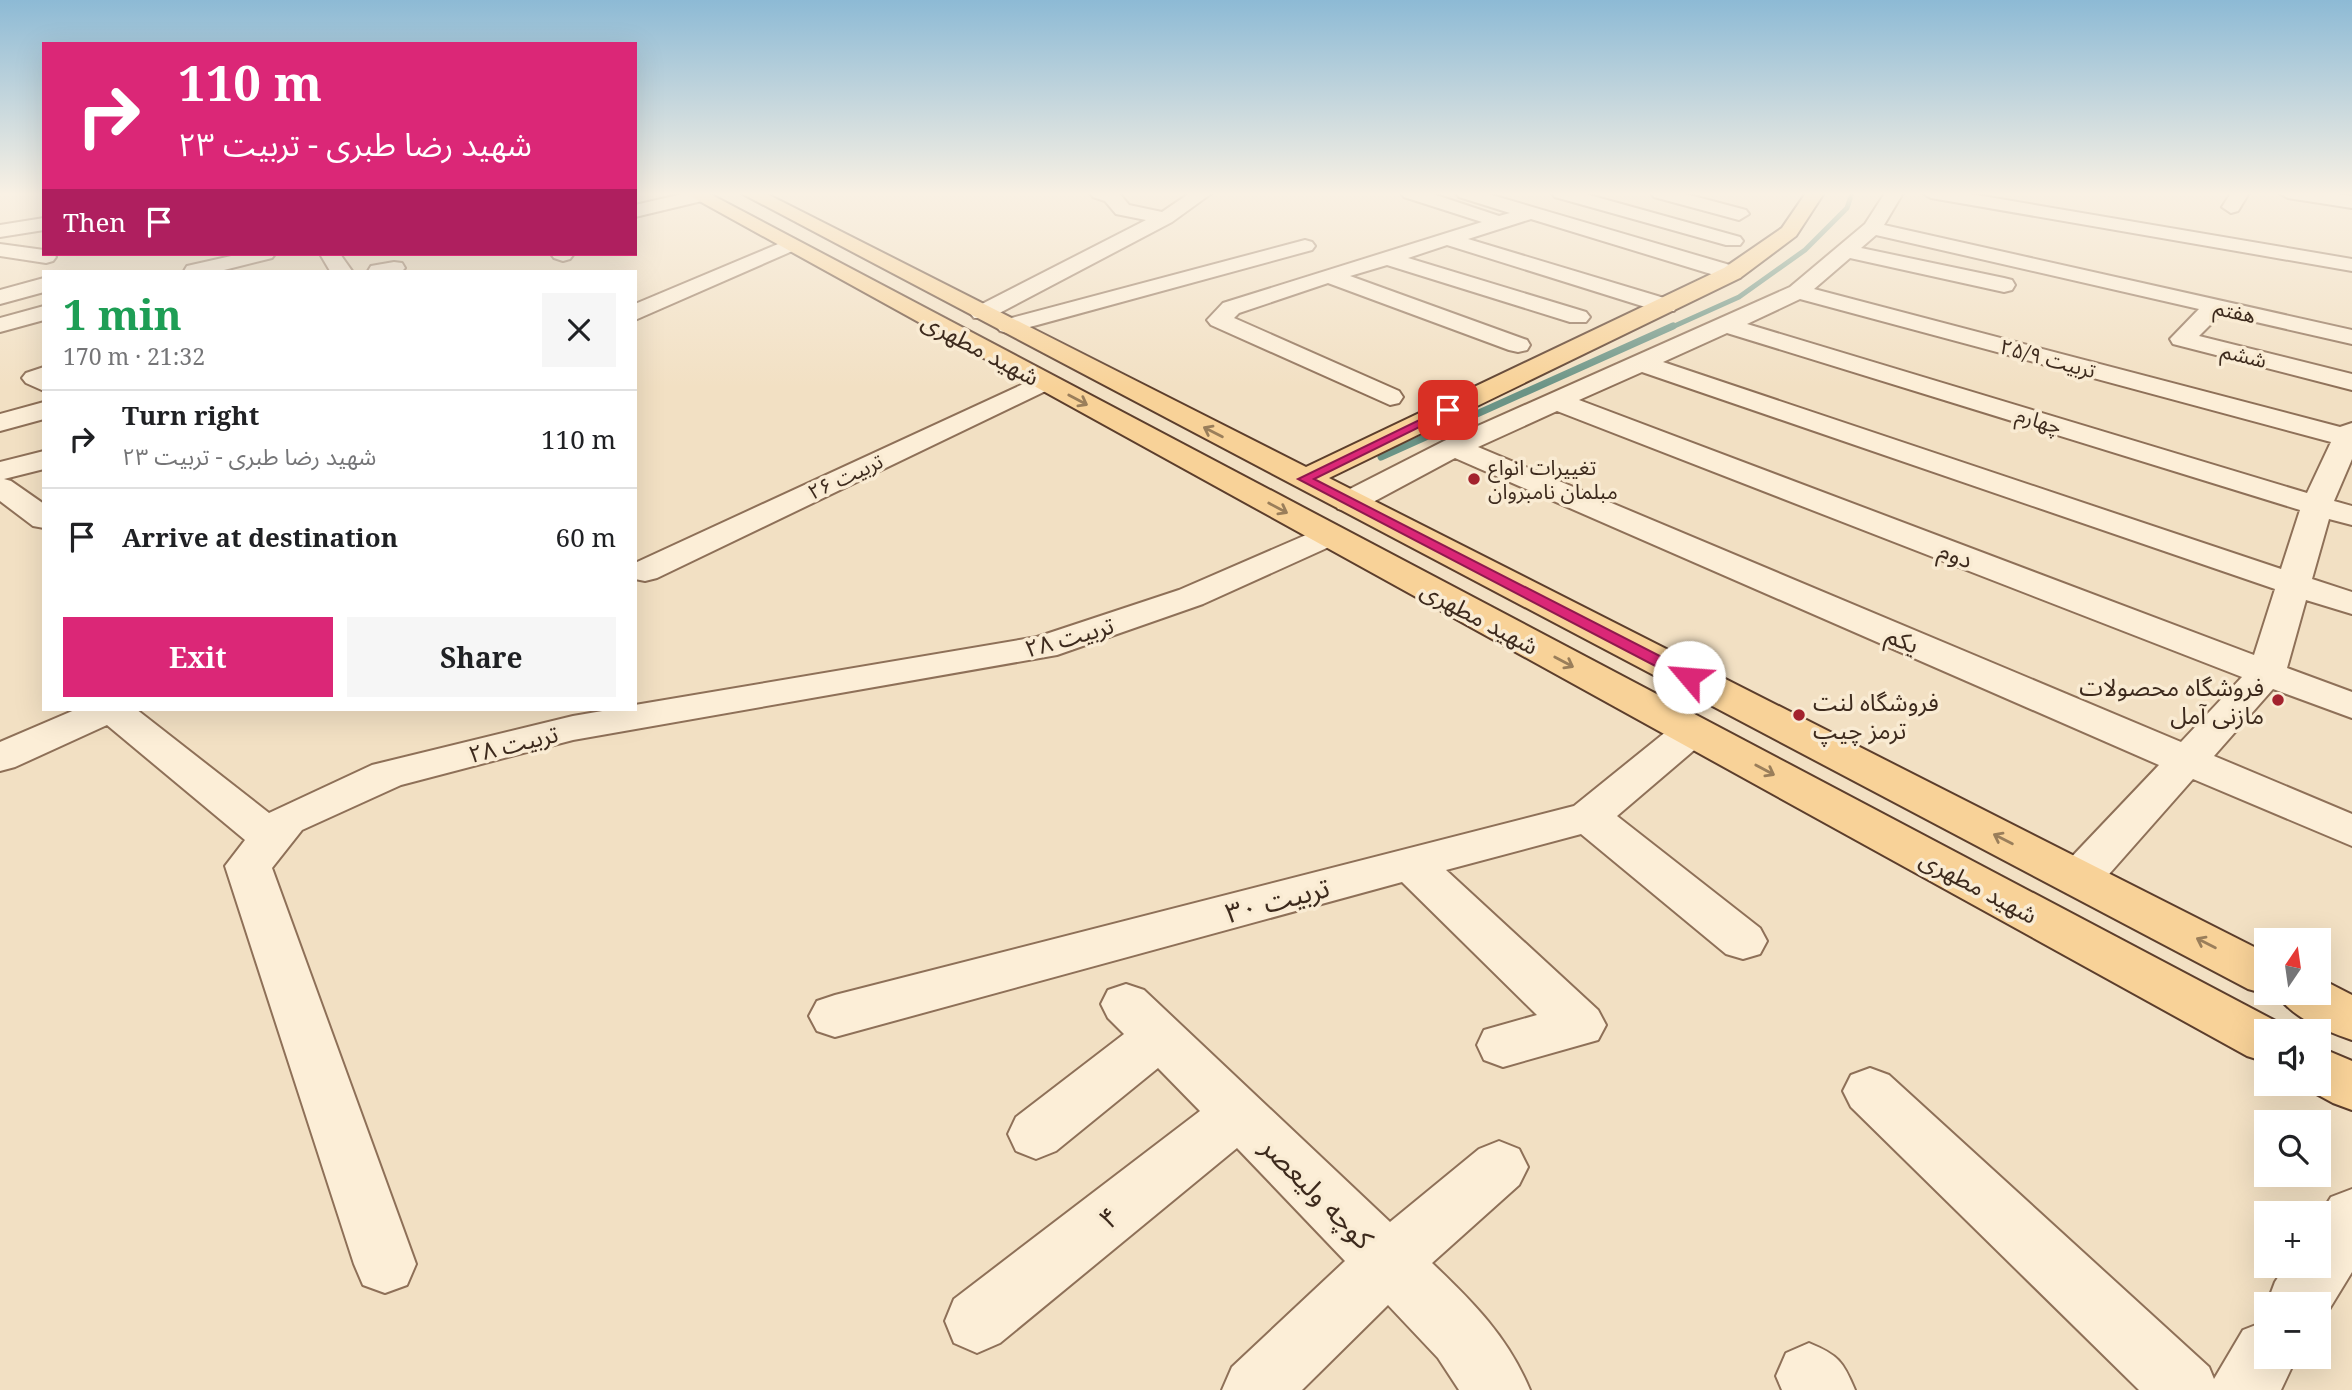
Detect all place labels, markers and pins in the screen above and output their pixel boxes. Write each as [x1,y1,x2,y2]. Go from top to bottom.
pin [1418,380,1478,440]
place label: تغییرات انواع مبلمان نامبروان [1488,453,1618,505]
marker: تغییرات انواع مبلمان نامبروان [1466,471,1482,487]
place label: فروشگاه محصولات مازنی آمل [2079,670,2264,731]
place label: فروشگاه لنت ترمز چیپ [1813,685,1939,746]
marker: فروشگاه محصولات مازنی آمل [2270,692,2286,708]
marker: فروشگاه لنت ترمز چیپ [1791,707,1807,723]

